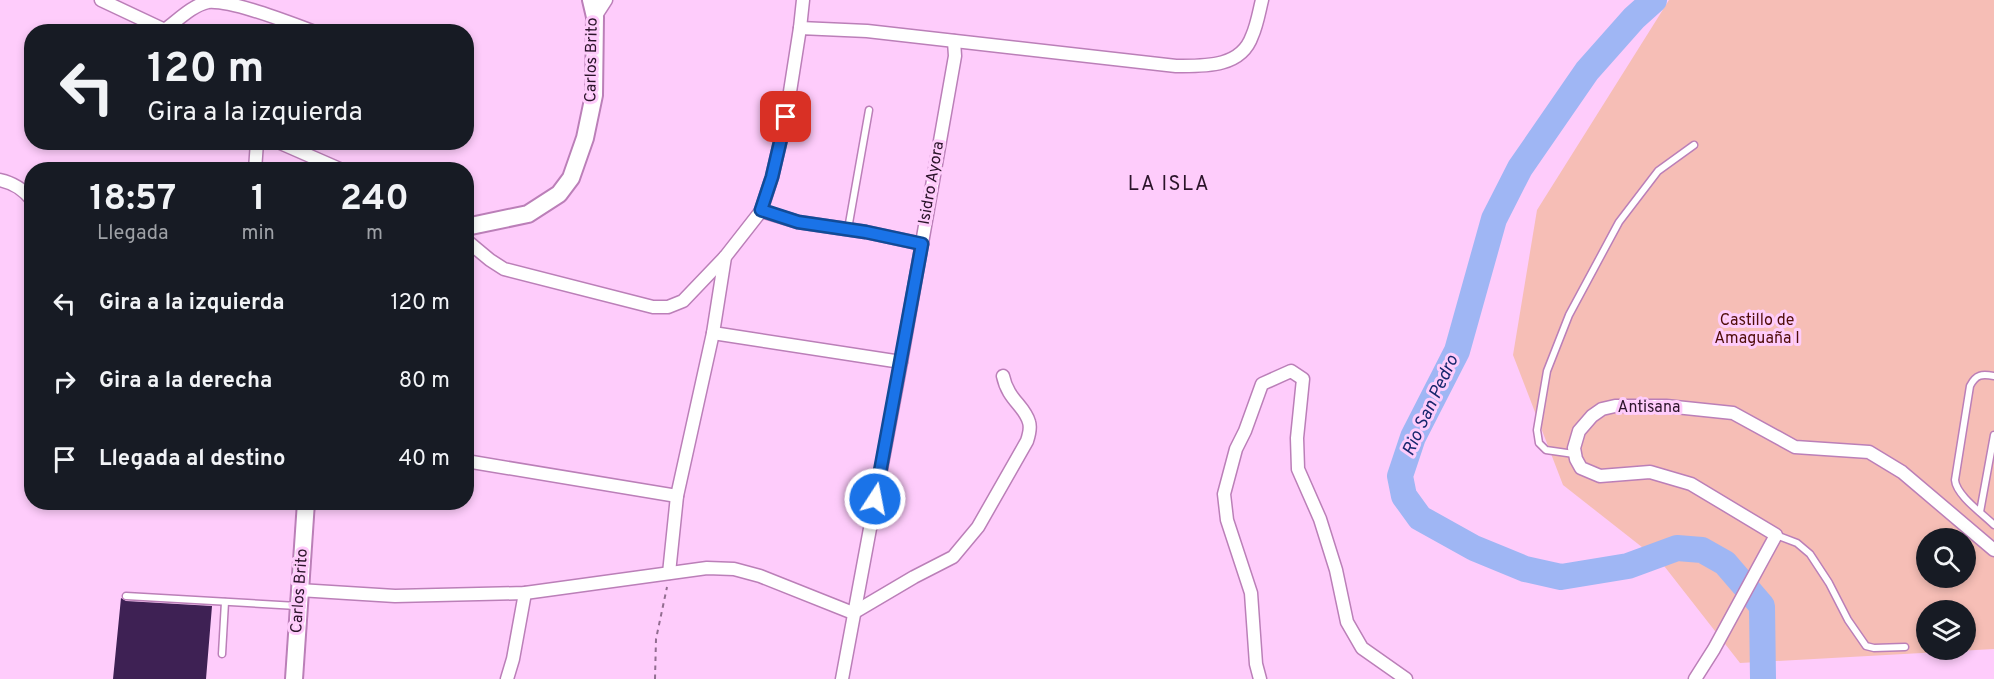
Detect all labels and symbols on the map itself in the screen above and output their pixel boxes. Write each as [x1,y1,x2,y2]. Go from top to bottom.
street label: Carlos Brito [581,17,603,103]
pin [760,91,811,142]
street label: Isidro Ayora [915,140,949,226]
district label: LA ISLA [1128,172,1210,198]
park label: Castillo de Amaguaña I [1714,311,1800,349]
water label: Rio San Pedro [1398,352,1465,460]
street label: Antisana [1618,398,1680,418]
position arrow [843,467,907,531]
street label: Carlos Brito [287,548,313,634]

